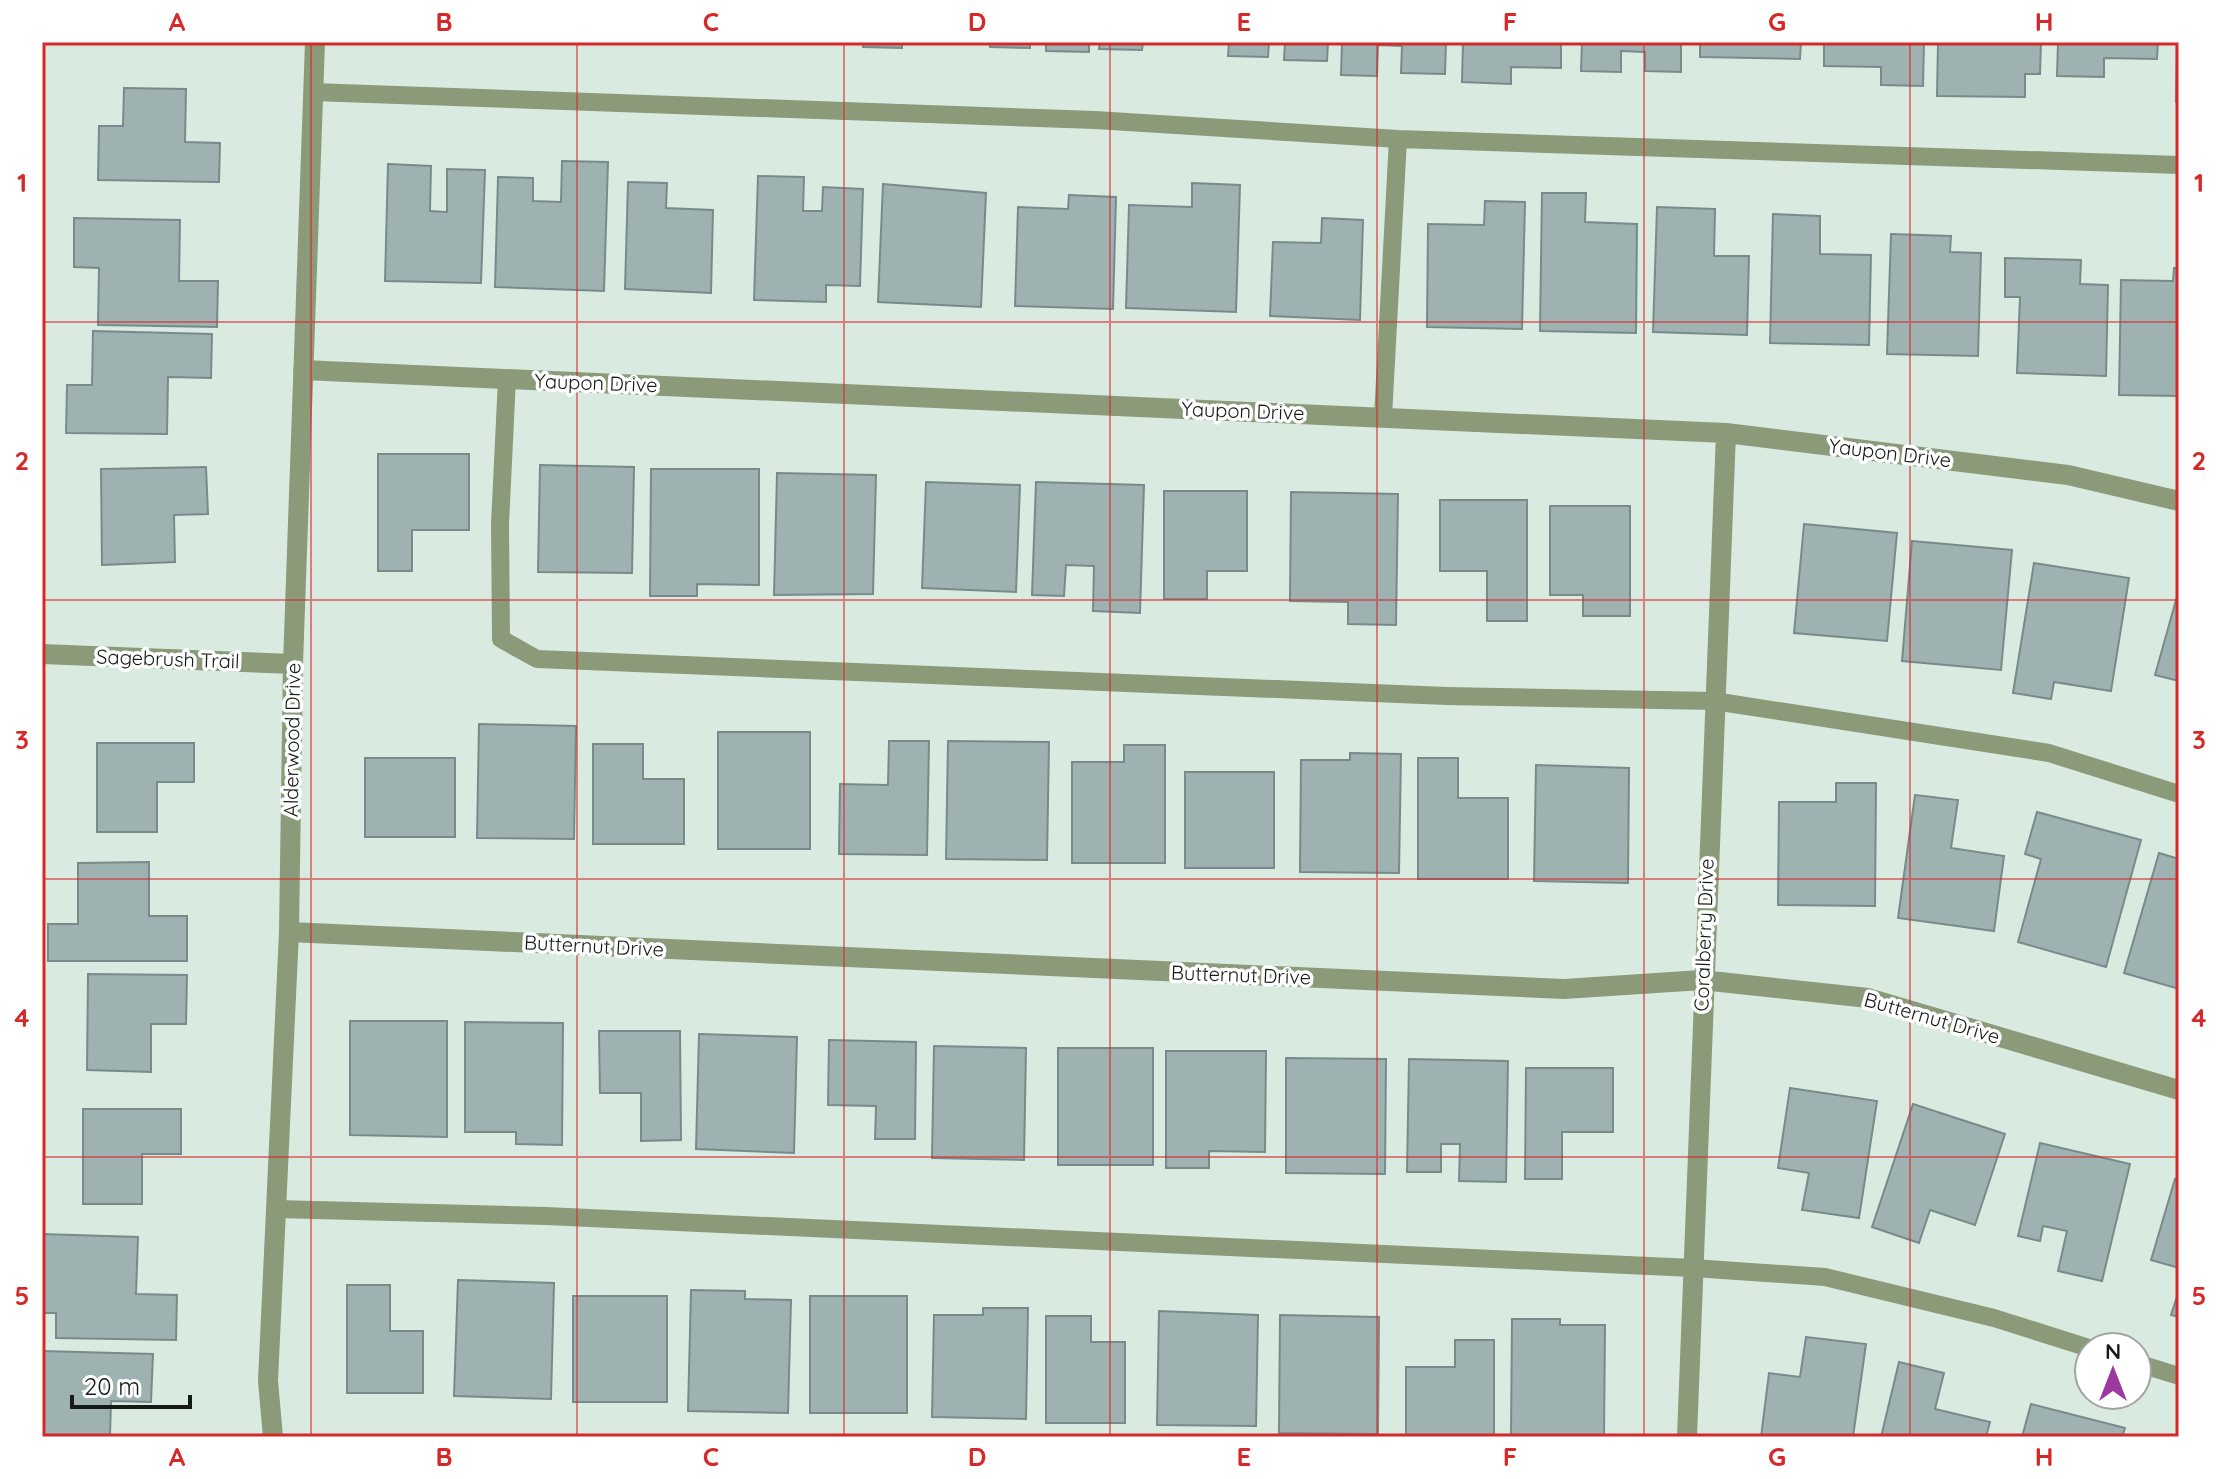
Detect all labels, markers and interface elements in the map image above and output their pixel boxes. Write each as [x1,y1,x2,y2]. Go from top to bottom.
text: A [169,5,186,38]
text: B [435,5,453,38]
text: C [703,5,719,38]
text: D [968,5,986,38]
text: E [1237,5,1251,38]
text: F [1503,5,1517,38]
text: G [1768,5,1786,38]
text: H [2035,5,2053,38]
text: 1 [17,166,27,199]
text: 1 [2194,166,2204,199]
street label: Yaupon Drive [534,368,658,397]
street label: Yaupon Drive [1181,396,1305,425]
street label: Yaupon Drive [1827,433,1953,472]
text: 2 [15,444,29,477]
text: 2 [2192,444,2206,477]
street label: Sagebrush Trail [96,644,240,673]
street label: Alderwood Drive [278,663,305,817]
text: 3 [15,723,29,756]
text: 3 [2192,723,2206,756]
street label: Coralberry Drive [1688,858,1719,1012]
street label: Butternut Drive [523,929,665,962]
street label: Butternut Drive [1171,960,1312,989]
street label: Butternut Drive [1861,986,2003,1049]
text: 4 [14,1001,30,1034]
text: 4 [2191,1001,2207,1034]
text: 5 [15,1279,29,1312]
text: 5 [2192,1279,2206,1312]
north arrow [2073,1331,2153,1411]
text: N [2105,1337,2121,1365]
scale bar [72,1359,190,1409]
text: 20 m [84,1371,140,1401]
text: A [169,1440,186,1473]
text: B [435,1440,453,1473]
text: C [703,1440,719,1473]
text: D [968,1440,986,1473]
text: E [1237,1440,1251,1473]
text: F [1503,1440,1517,1473]
text: G [1768,1440,1786,1473]
text: H [2035,1440,2053,1473]

